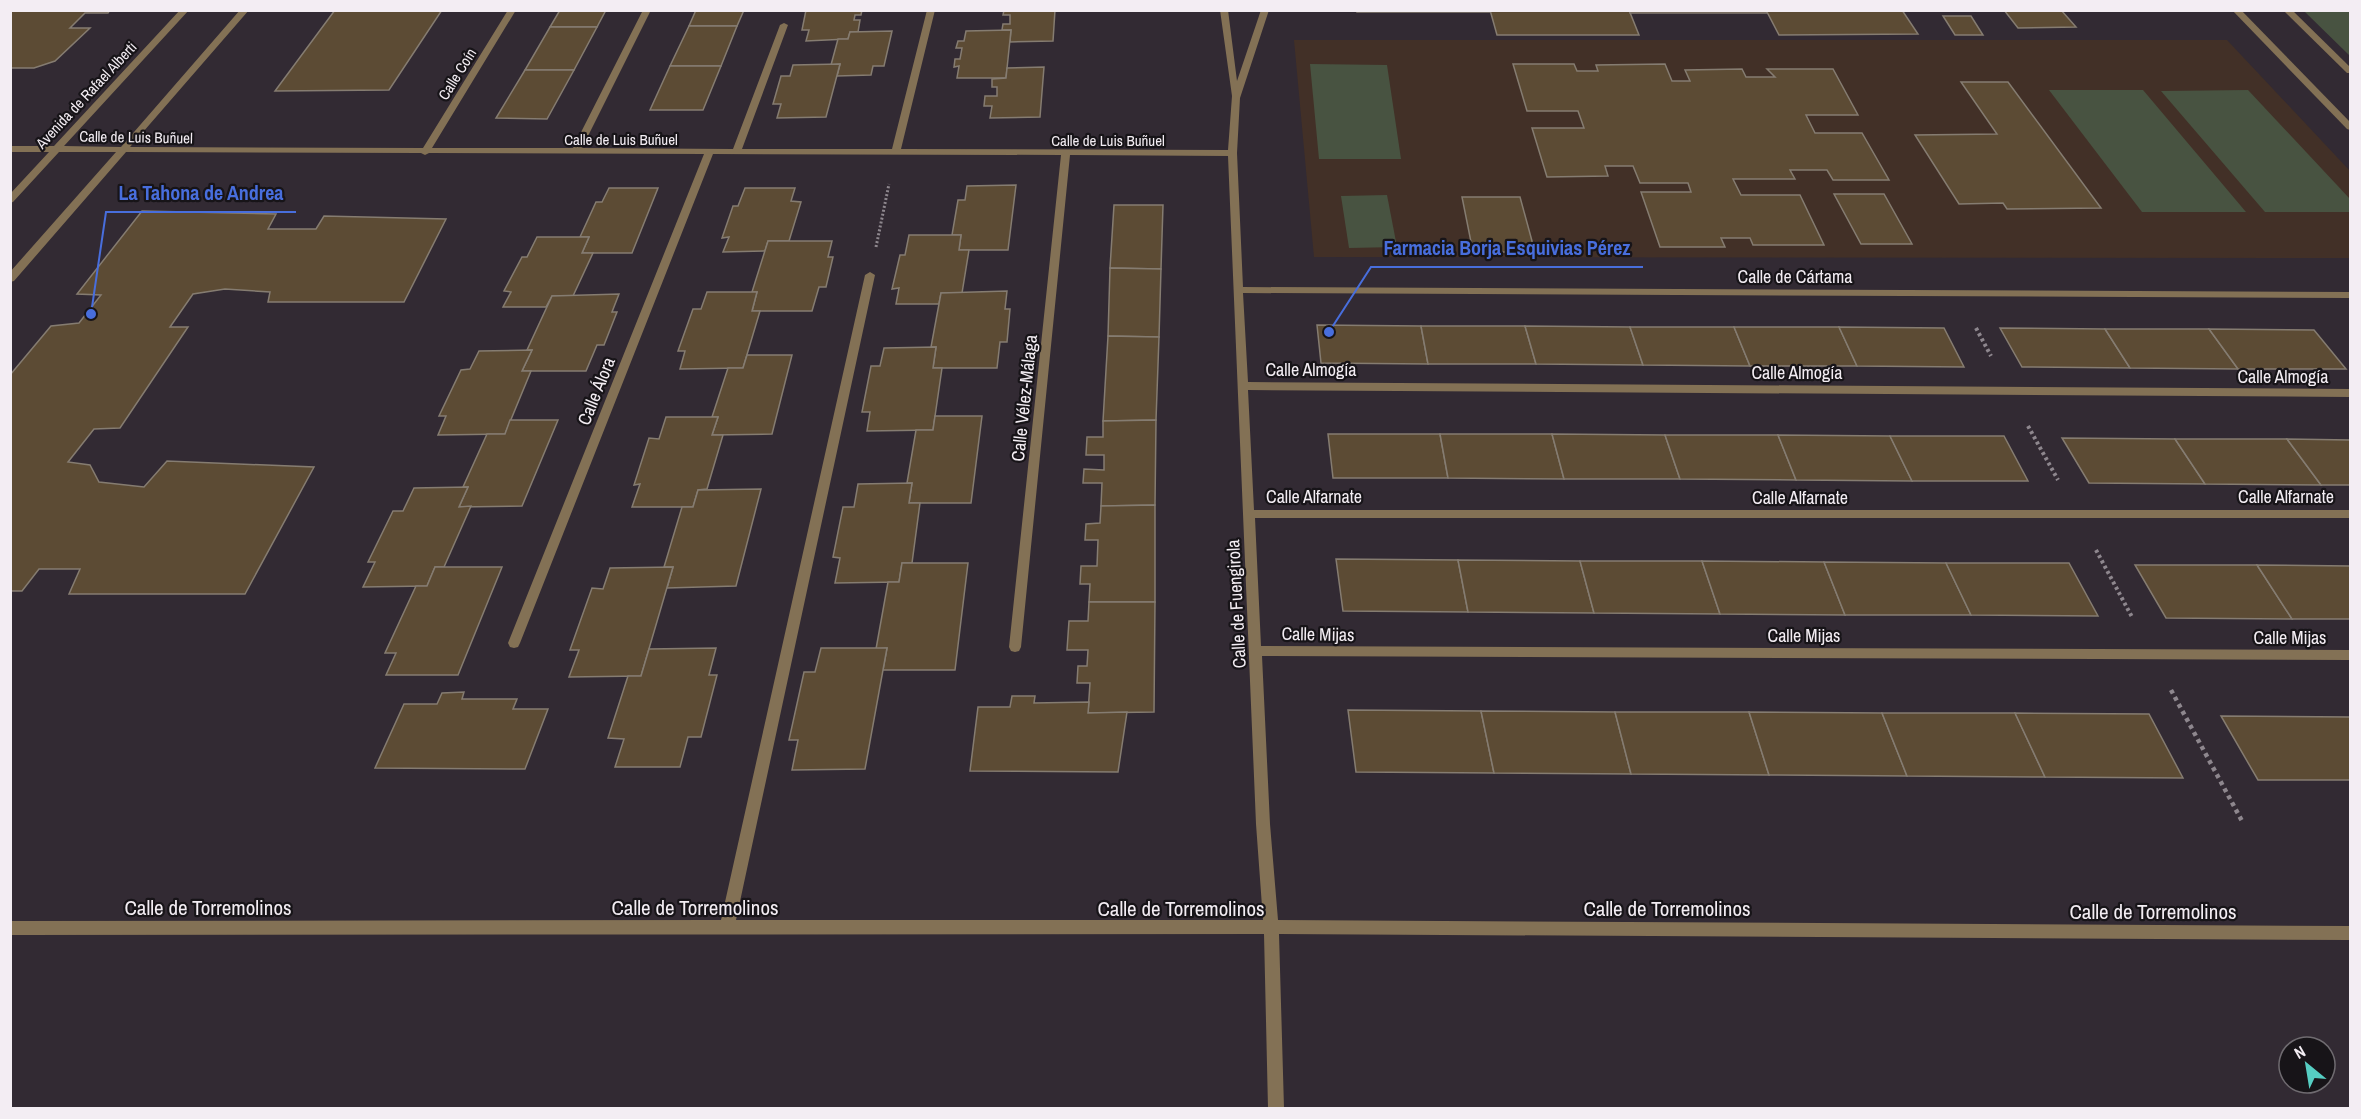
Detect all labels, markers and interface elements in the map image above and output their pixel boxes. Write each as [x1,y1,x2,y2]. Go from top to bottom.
street label: Avenida de Rafael Alberti [30,37,141,154]
street label: Calle Coín [433,44,481,104]
street label: Calle de Luis Buñuel [79,126,193,148]
street label: Calle de Luis Buñuel [564,129,678,150]
street label: Calle de Luis Buñuel [1051,130,1165,151]
callout: La Tahona de Andrea [106,174,296,212]
text: La Tahona de Andrea [119,179,283,206]
callout: Farmacia Borja Esquivias Pérez [1371,229,1643,267]
text: Farmacia Borja Esquivias Pérez [1383,234,1631,261]
street label: Calle de Cártama [1738,264,1852,289]
street label: Calle Vélez-Málaga [1005,333,1043,463]
street label: Calle Álora [571,353,621,429]
street label: Calle Almogía [1265,357,1357,382]
street label: Calle Almogía [1751,360,1843,385]
street label: Calle Almogía [2237,364,2329,389]
street label: Calle Alfarnate [1266,484,1362,509]
street label: Calle Alfarnate [2238,484,2334,509]
street label: Calle Alfarnate [1752,485,1848,510]
street label: Calle de Fuengirola [1220,539,1252,669]
street label: Calle Mijas [1281,621,1355,647]
street label: Calle Mijas [1768,623,1841,648]
street label: Calle Mijas [2254,625,2327,650]
street label: Calle de Torremolinos [124,893,292,922]
street label: Calle de Torremolinos [611,893,779,922]
street label: Calle de Torremolinos [1097,894,1265,923]
street label: Calle de Torremolinos [1583,894,1751,923]
street label: Calle de Torremolinos [2069,897,2237,926]
north arrow [2277,1035,2337,1095]
text: N [2290,1040,2309,1064]

